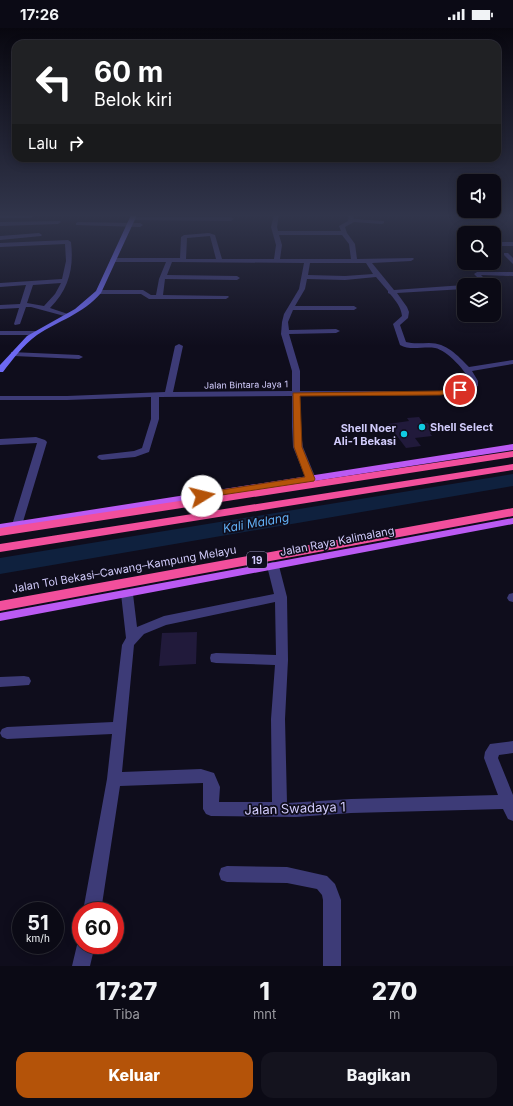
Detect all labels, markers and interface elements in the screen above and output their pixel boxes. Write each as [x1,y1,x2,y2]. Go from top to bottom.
text: 17:26 [20,5,59,24]
text: 60 m [94,55,163,89]
icon: left [28,56,80,108]
text: Belok kiri [94,89,172,110]
icon: right [65,132,87,154]
text: Lalu [28,134,57,153]
map controls [457,174,501,322]
button: sound [457,174,501,218]
button: search [457,226,501,270]
button: layers [457,278,501,322]
pin [443,373,477,407]
street label: Jalan Bintara Jaya 1 [204,378,288,391]
icon: arrive [449,379,471,401]
place label: Shell Select [430,420,493,434]
place label: Shell Noer Ali-1 Bekasi [334,421,397,448]
marker: Shell Select [417,422,427,432]
marker: Shell Noer Ali-1 Bekasi [399,429,409,439]
position arrow [181,475,223,517]
water label: Kali Malang [222,509,290,536]
street label: Jalan Raya Kalimalang [279,523,395,559]
street label: Jalan Tol Bekasi–Cawang–Kampung Melayu [11,542,237,596]
road number: 19 [247,552,267,568]
street label: Jalan Swadaya 1 [244,798,346,818]
speed limit sign: 60 [72,902,124,954]
text: 51 [27,911,49,935]
text: km/h [26,932,50,944]
text: 17:27 [96,977,157,1006]
text: 1 [259,977,270,1006]
text: 270 [372,977,417,1006]
text: Tiba [113,1006,140,1022]
text: mnt [253,1006,276,1022]
text: m [389,1006,400,1022]
button: Keluar [16,1052,253,1098]
button: Bagikan [261,1052,497,1098]

